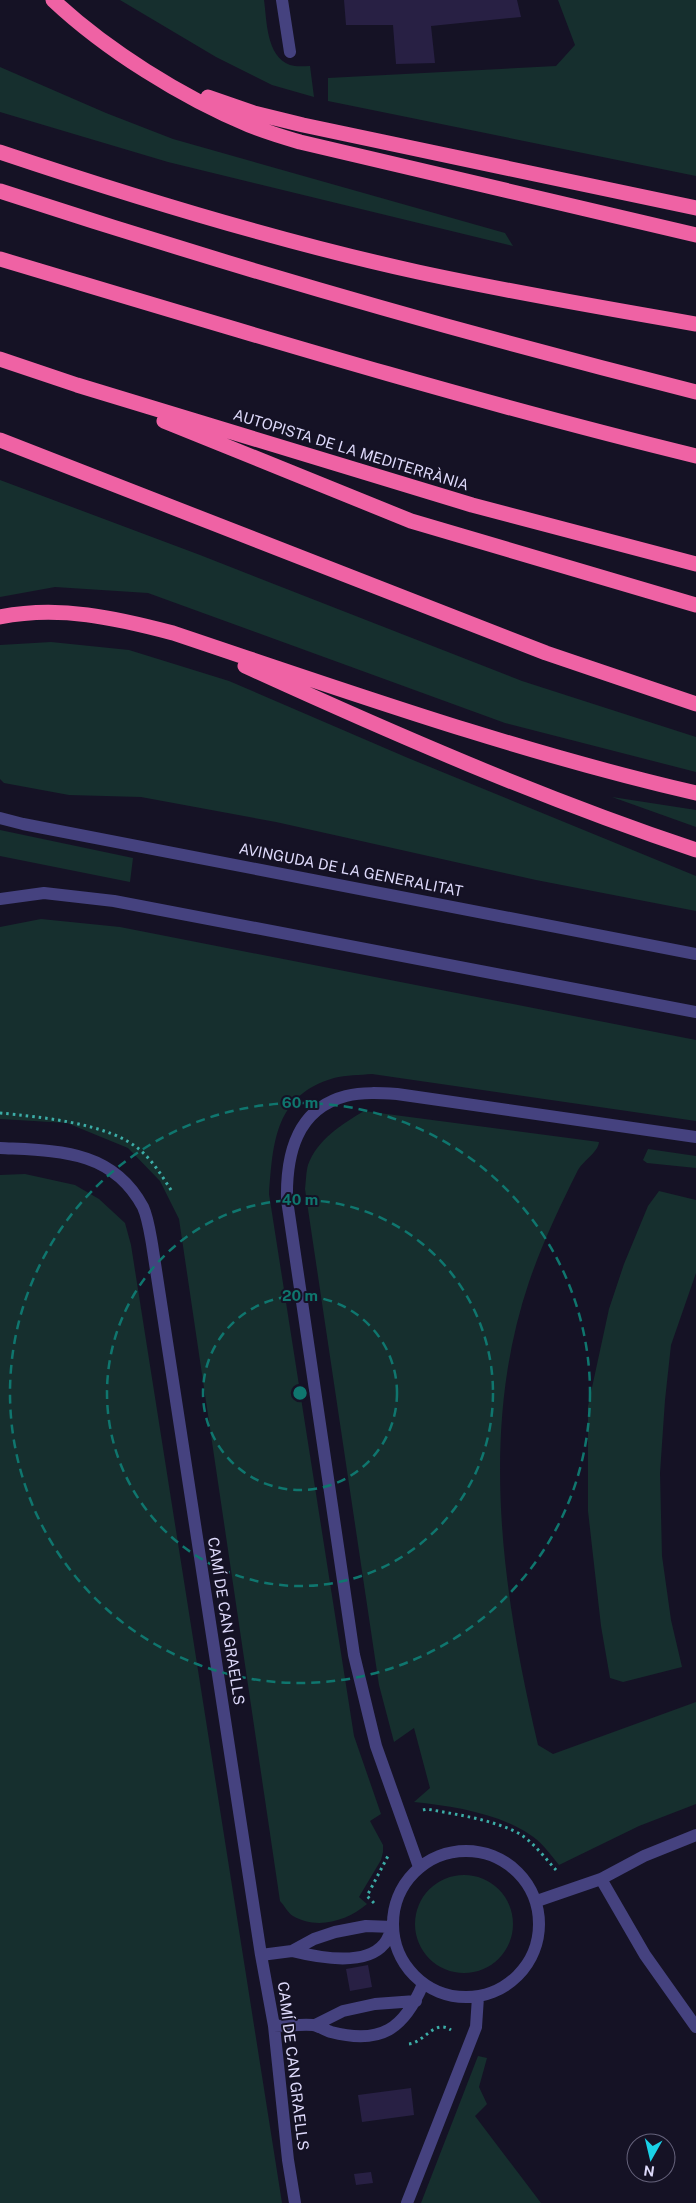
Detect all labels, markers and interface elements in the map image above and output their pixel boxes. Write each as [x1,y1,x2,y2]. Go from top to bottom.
street label: AUTOPISTA DE LA MEDITERRÀNIA [231,406,471,494]
street label: AVINGUDA DE LA GENERALITAT [238,839,465,900]
text: 60 m [282,1094,318,1111]
text: 40 m [282,1191,318,1208]
text: 20 m [282,1287,318,1304]
centre of rings [291,1384,309,1402]
street label: CAMÍ DE CAN GRAELLS [205,1536,248,1706]
street label: CAMÍ DE CAN GRAELLS [275,1981,312,2151]
north arrow [626,2133,676,2183]
text: N [643,2162,656,2180]

